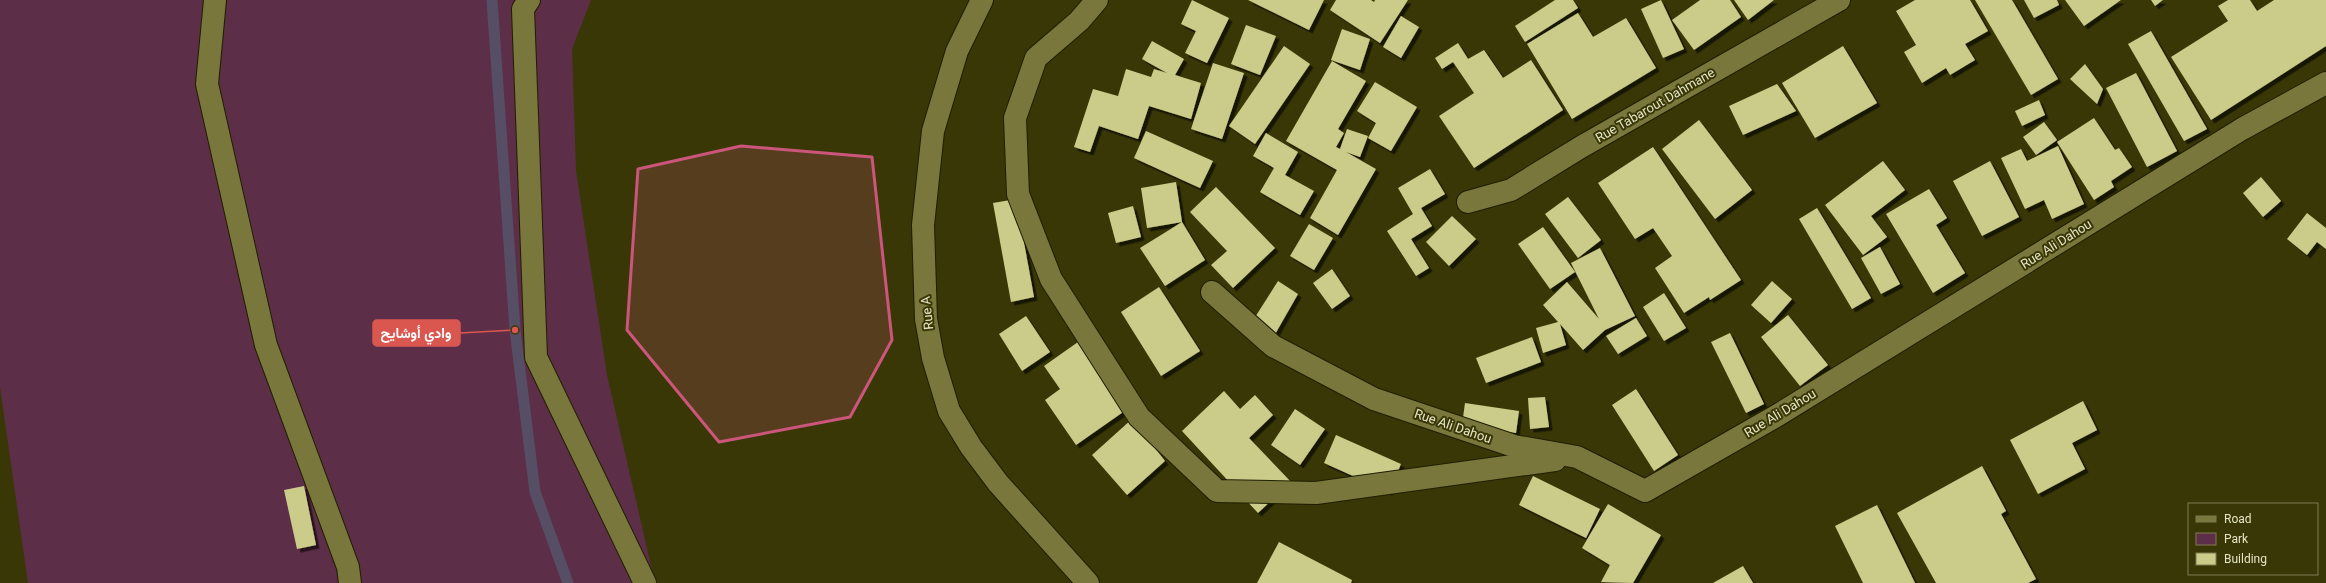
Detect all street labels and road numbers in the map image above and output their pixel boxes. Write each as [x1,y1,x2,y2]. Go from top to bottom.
street label: Rue Tabarout Dahmane [1593,65,1717,145]
street label: Rue Ali Dahou [2018,216,2094,272]
street label: Rue A [918,295,936,331]
street label: Rue Ali Dahou [1742,386,1818,440]
street label: Rue Ali Dahou [1412,406,1494,446]

